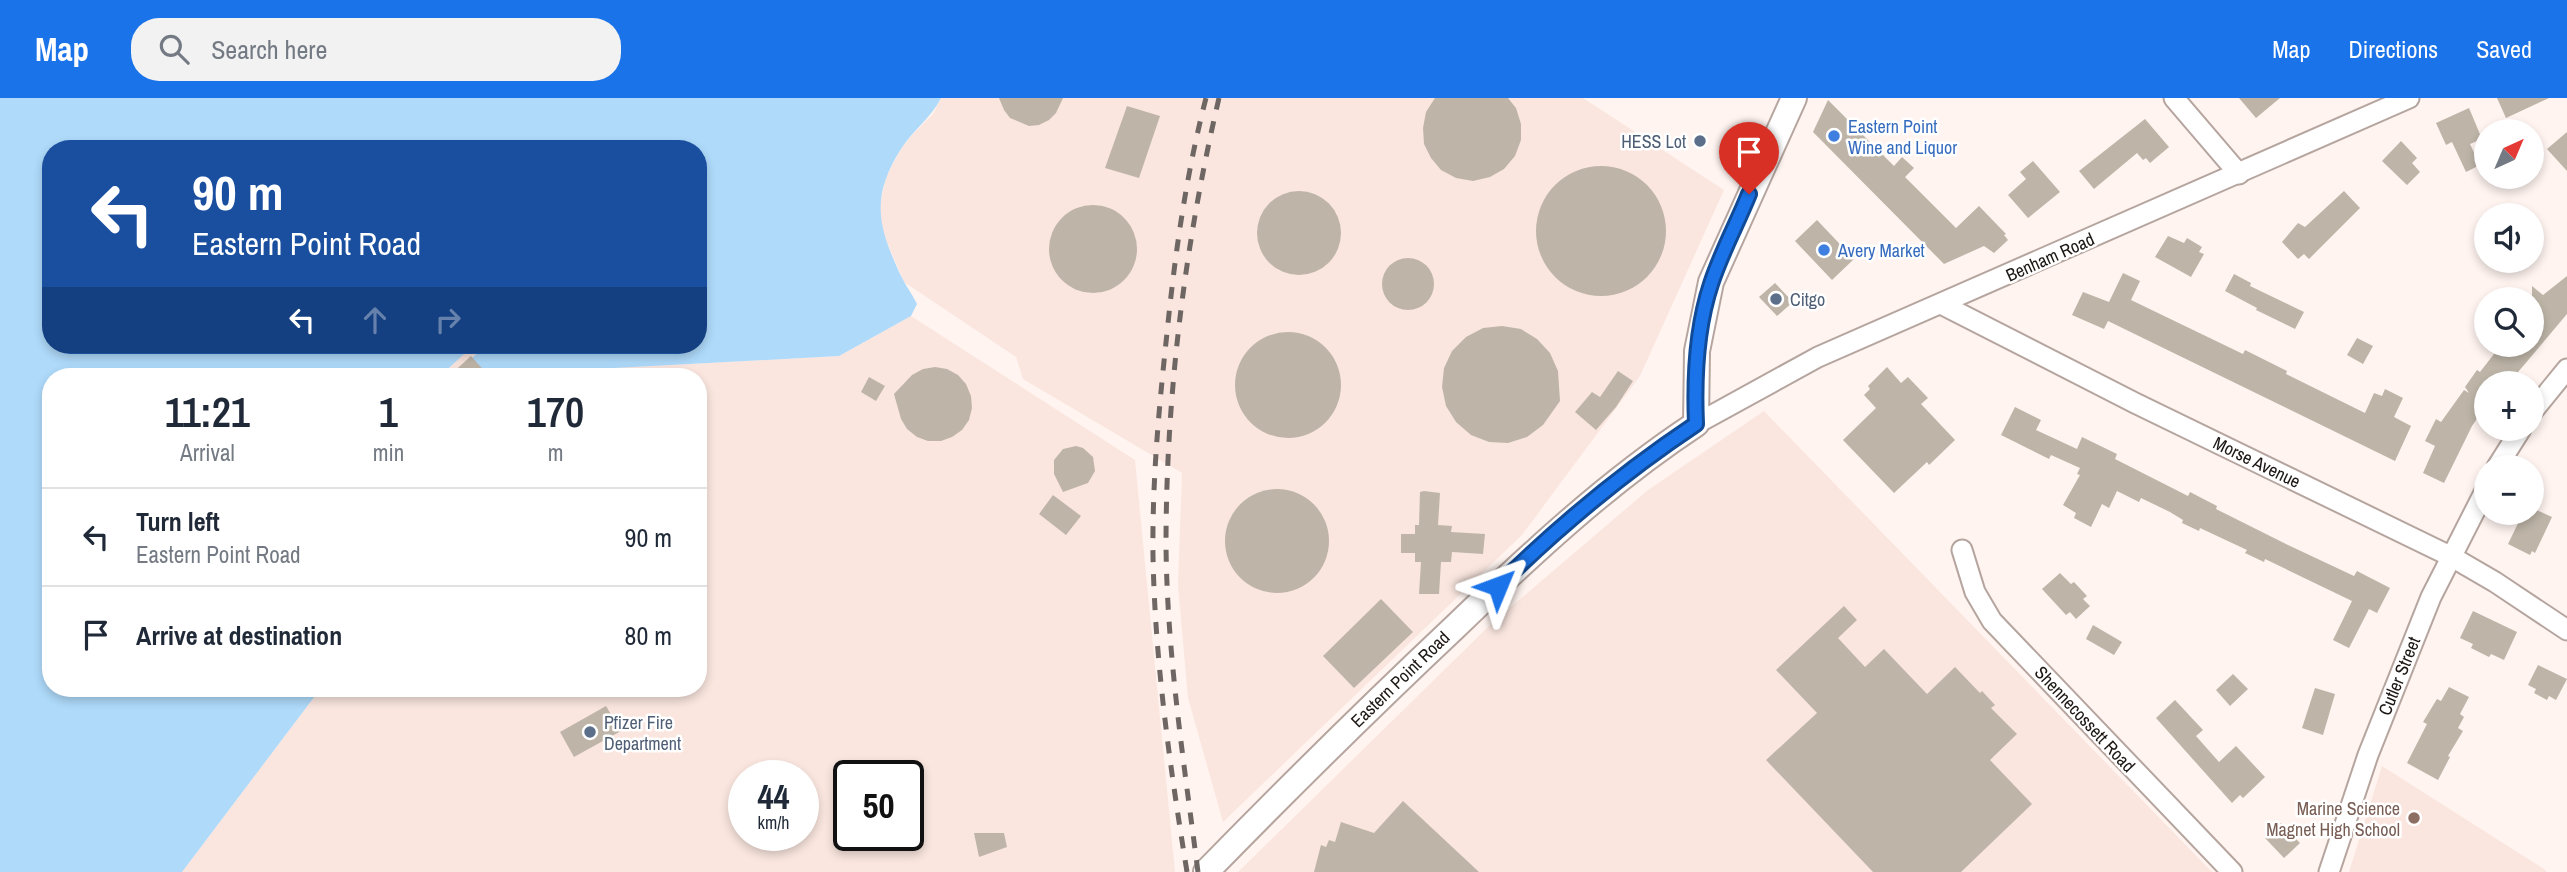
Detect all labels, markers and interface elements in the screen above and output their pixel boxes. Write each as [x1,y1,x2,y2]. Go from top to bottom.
search box [131,18,621,81]
text: Map [35,27,89,71]
icon: search [155,30,193,68]
text: Search here [211,32,327,67]
text: Map [2272,33,2310,65]
text: Directions [2348,33,2438,65]
text: Saved [2476,33,2532,65]
place label: Eastern Point Wine and Liquor [1848,114,1957,160]
north arrow [2474,119,2544,189]
map controls [2474,119,2544,525]
pin [1719,122,1779,194]
marker: Eastern Point Wine and Liquor [1826,128,1842,144]
place label: HESS Lot [1621,129,1686,154]
marker: HESS Lot [1692,133,1708,149]
icon: arrive [1730,133,1768,171]
text: 90 m [192,159,284,225]
icon: left [77,168,168,259]
button: sound [2474,203,2544,273]
text: Eastern Point Road [192,222,421,265]
street label: Benham Road [2002,226,2098,288]
place label: Avery Market [1837,238,1925,263]
marker: Avery Market [1816,242,1832,258]
place label: Citgo [1790,287,1825,312]
button: search [2474,287,2544,357]
marker: Citgo [1768,291,1784,307]
icon: left [283,301,321,339]
icon: ahead [356,301,394,339]
icon: right [429,301,467,339]
button: + [2474,371,2544,441]
text: 11:21 [165,384,250,440]
text: 1 [379,384,398,440]
text: 170 [527,384,584,440]
street label: Morse Avenue [2209,430,2305,494]
text: Arrival [180,437,235,468]
text: min [373,437,404,468]
text: m [548,437,563,468]
button: − [2474,455,2544,525]
text: Turn left [136,504,220,539]
icon: left [77,518,115,556]
text: 90 m [625,520,672,555]
text: Eastern Point Road [136,539,301,570]
position arrow [1461,549,1535,623]
icon: arrive [77,616,115,654]
text: Arrive at destination [136,618,342,653]
text: 80 m [625,618,672,653]
street label: Eastern Point Road [1345,625,1455,733]
street label: Cutler Street [2372,633,2426,719]
street label: Shennecossett Road [2029,660,2141,778]
place label: Pfizer Fire Department [604,710,681,756]
marker: Pfizer Fire Department [582,724,598,740]
speed limit sign: 50 [833,760,924,851]
text: 44 [758,773,789,820]
place label: Marine Science Magnet High School [2266,796,2400,842]
text: km/h [758,810,790,835]
marker: Marine Science Magnet High School [2406,810,2422,826]

